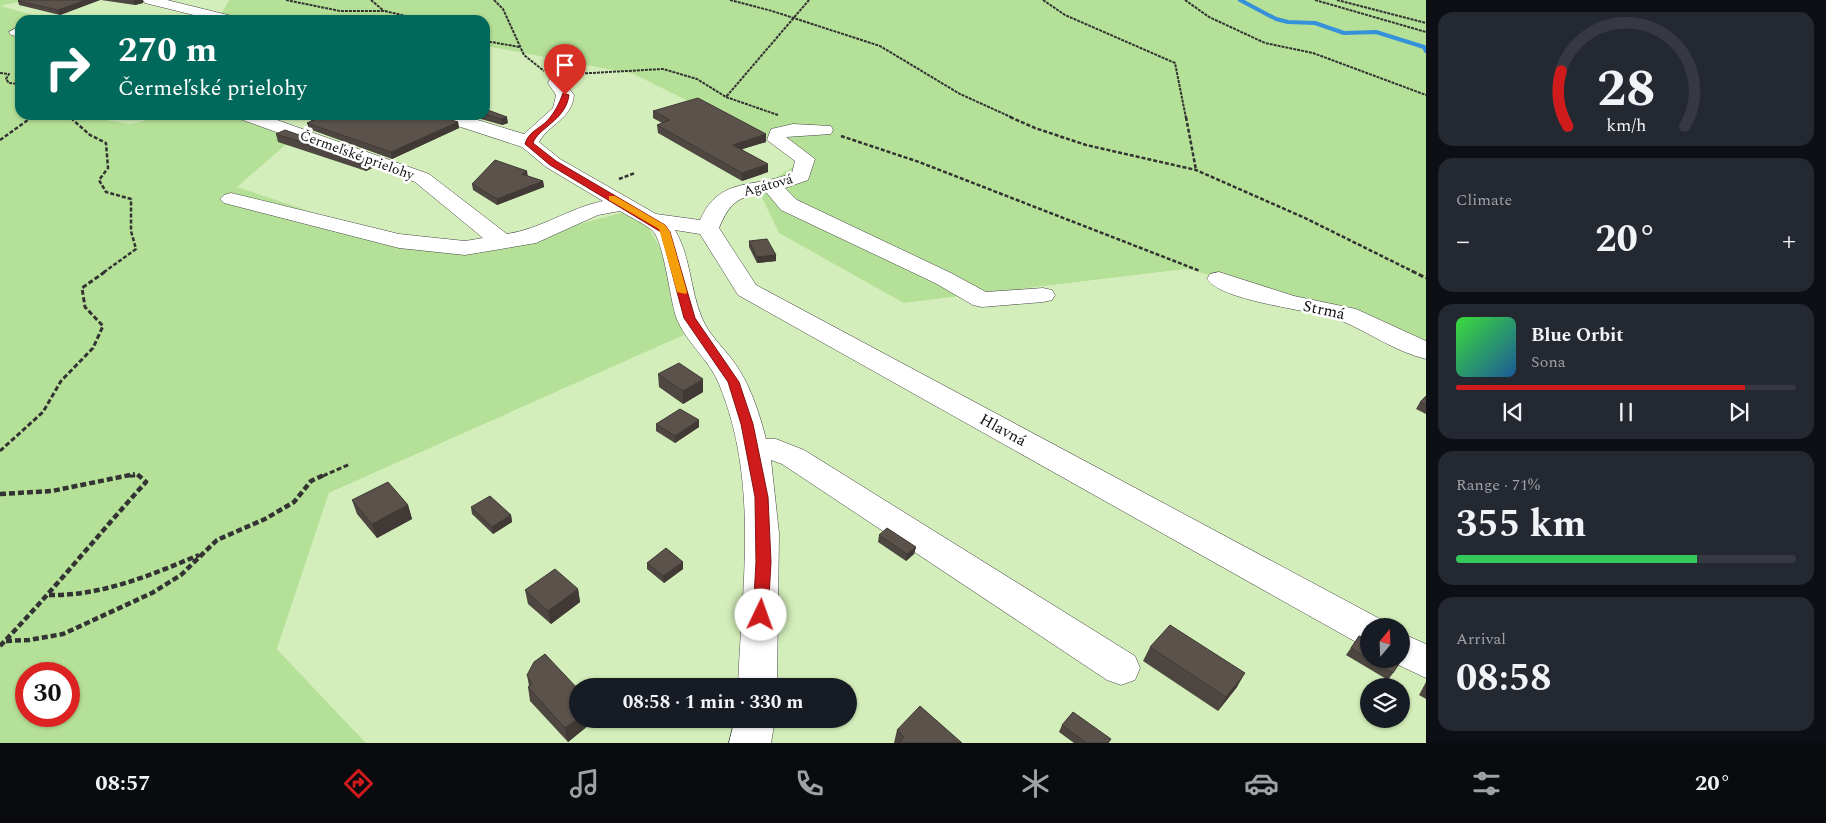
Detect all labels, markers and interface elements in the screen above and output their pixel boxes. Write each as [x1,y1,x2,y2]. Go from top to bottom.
text: 270 m [118,24,217,77]
icon: right [35,35,100,100]
pin [544,44,586,95]
text: 28 [1597,50,1655,129]
icon: arrive [551,51,579,79]
text: Čermeľské prielohy [118,72,307,105]
text: km/h [1606,112,1646,139]
street label: Čermeľské prielohy [297,125,418,186]
street label: Agátová [741,168,795,202]
text: Climate [1456,188,1512,212]
text: 20° [1595,211,1657,269]
text: − [1456,220,1470,263]
text: + [1782,220,1796,263]
street label: Strmá [1301,294,1347,326]
text: Blue Orbit [1531,321,1624,350]
text: Sona [1531,350,1566,374]
icon: previous [1499,398,1527,426]
icon: pause [1612,398,1640,426]
icon: next [1725,398,1753,426]
street label: Hlavná [975,407,1031,453]
text: Range · 71% [1456,473,1540,497]
text: 355 km [1456,496,1587,554]
position arrow [734,588,786,640]
north arrow [1360,618,1410,668]
map controls [1360,618,1410,728]
text: Arrival [1456,627,1506,651]
text: 08:58 [1456,650,1551,708]
speed limit sign: 30 [15,662,80,727]
button: layers [1360,678,1410,728]
text: 08:58 · 1 min · 330 m [623,688,803,717]
icon: directions [341,766,376,801]
icon: music [567,766,602,801]
icon: phone [792,766,827,801]
icon: climate [1018,766,1053,801]
icon: car [1244,766,1279,801]
icon: filters [1469,766,1504,801]
text: 08:57 [95,767,151,800]
text: 20° [1695,767,1731,800]

